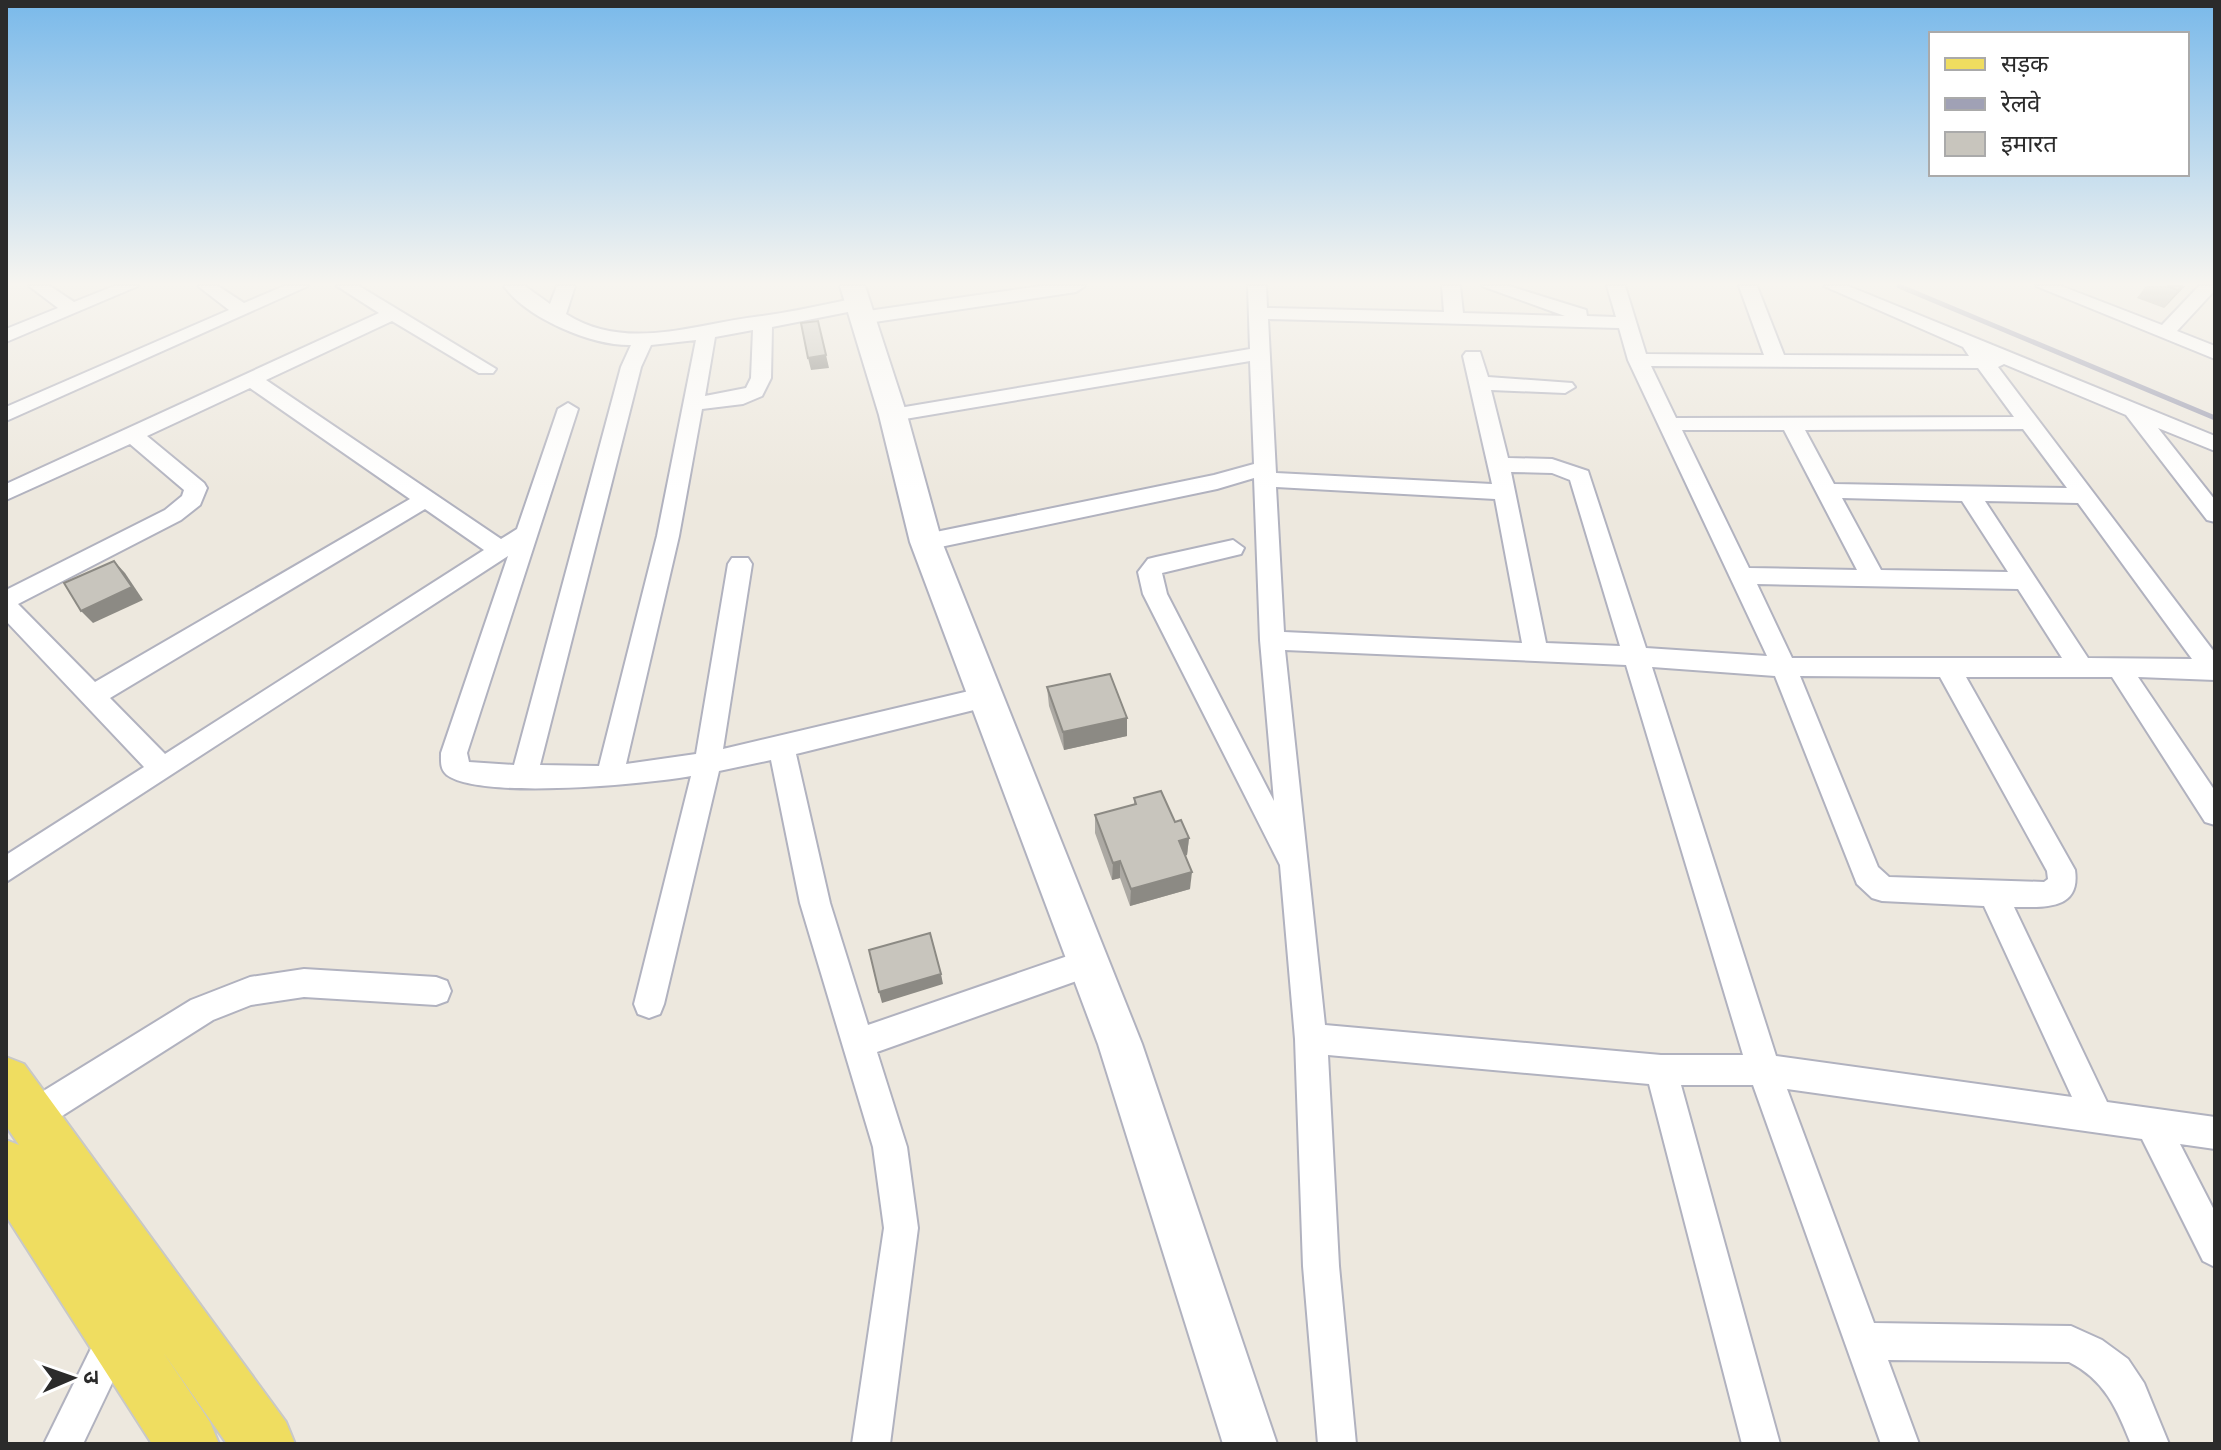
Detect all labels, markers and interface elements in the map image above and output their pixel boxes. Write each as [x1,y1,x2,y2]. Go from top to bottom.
legend [1929,32,2189,176]
text: सड़क [2001,50,2049,78]
text: रेलवे [2000,90,2041,118]
text: इमारत [2001,130,2058,158]
north arrow [32,1338,112,1418]
text: उ [79,1370,104,1385]

